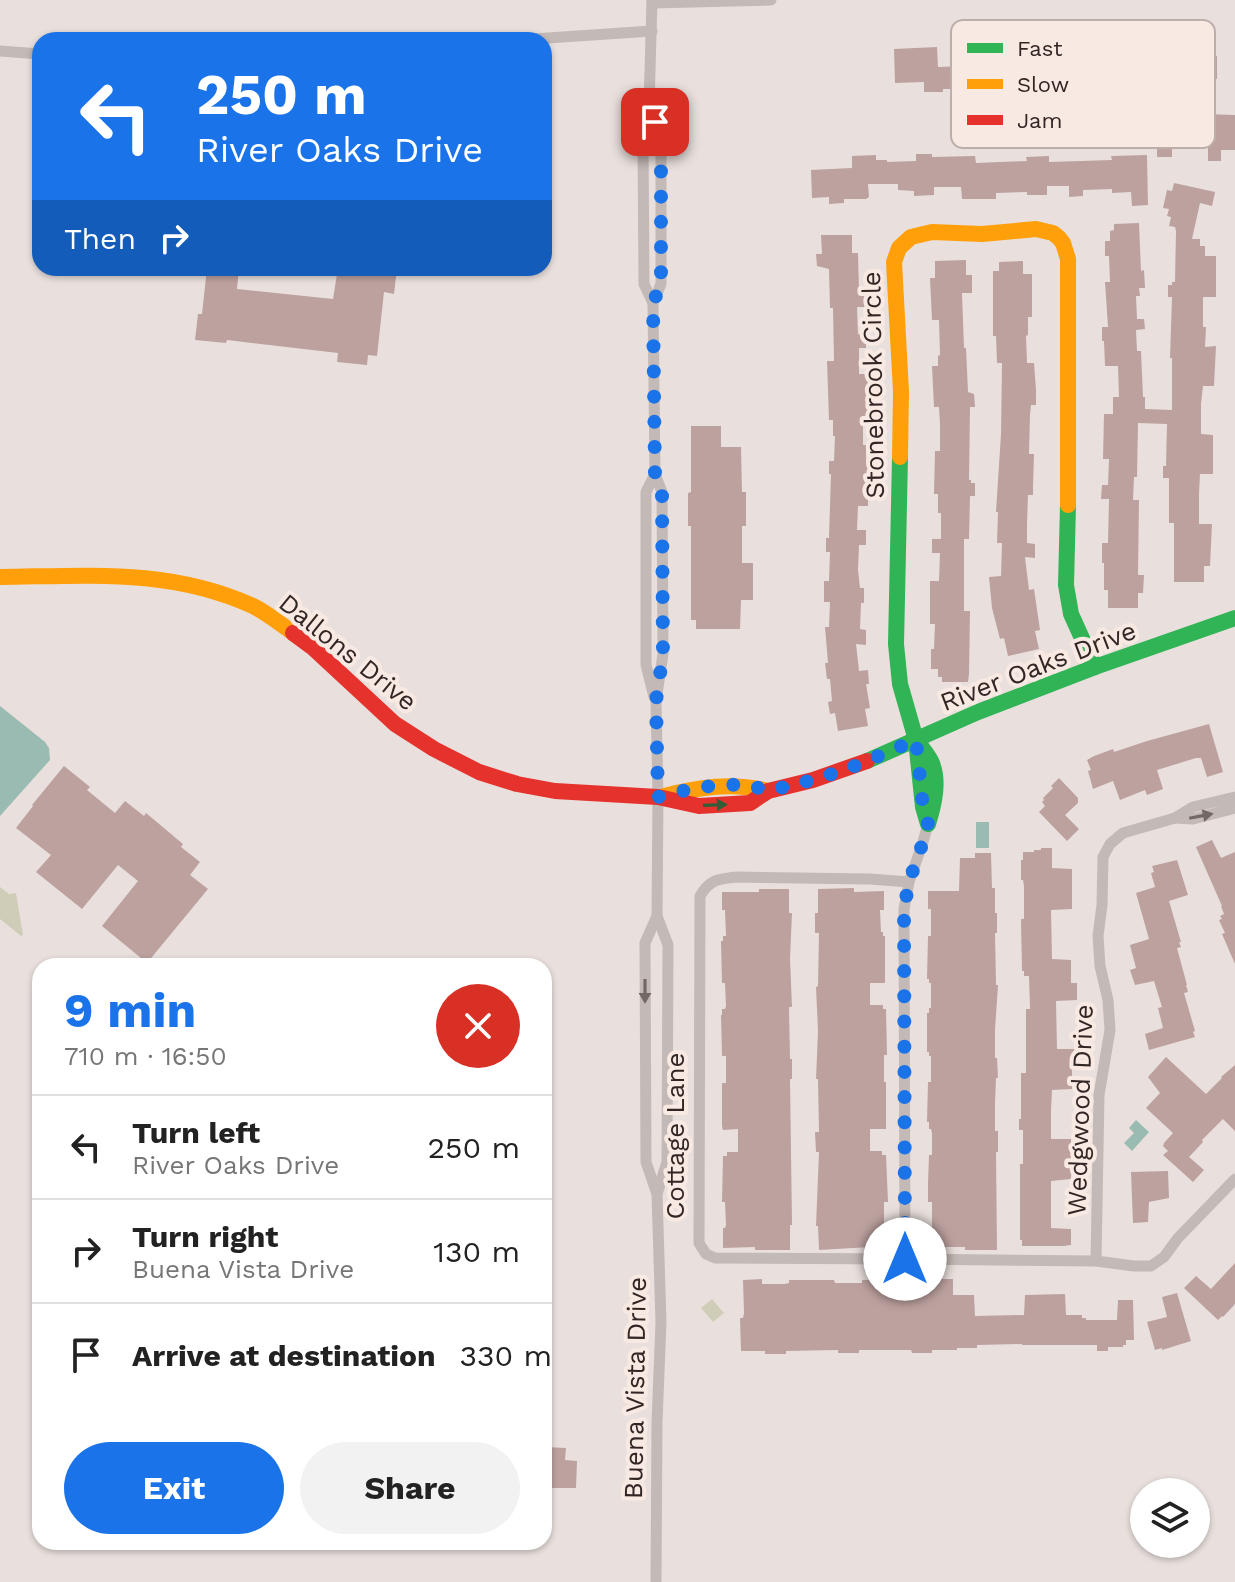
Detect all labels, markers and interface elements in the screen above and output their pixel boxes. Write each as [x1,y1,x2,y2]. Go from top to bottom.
legend [951,20,1215,148]
text: Fast [1017,36,1063,61]
text: 250 m [196,62,367,128]
icon: left [64,64,168,168]
text: Slow [1017,72,1069,97]
pin [621,88,689,156]
icon: arrive [633,100,677,144]
text: Jam [1017,108,1062,133]
text: River Oaks Drive [196,129,483,171]
icon: right [152,216,196,260]
text: Then [64,221,136,256]
street label: Stonebrook Circle [856,271,890,499]
street label: Dallons Drive [273,587,423,717]
street label: River Oaks Drive [936,615,1140,717]
one-way arrow [703,799,728,812]
one-way arrow [1189,809,1214,822]
one-way arrow [639,979,651,1004]
text: 9 min [64,982,196,1039]
button: close [436,984,520,1068]
street label: Wedgwood Drive [1061,1004,1099,1216]
text: 710 m · 16:50 [64,1041,227,1071]
street label: Cottage Lane [660,1052,690,1220]
text: Turn left [132,1115,260,1150]
icon: left [64,1125,108,1169]
text: 250 m [428,1130,520,1165]
text: River Oaks Drive [132,1150,339,1180]
position arrow [863,1217,947,1301]
text: Turn right [132,1219,278,1254]
icon: right [64,1229,108,1273]
text: 130 m [433,1234,520,1269]
text: Buena Vista Drive [132,1254,354,1284]
street label: Buena Vista Drive [618,1277,652,1499]
icon: arrive [64,1333,108,1377]
text: Arrive at destination [132,1338,436,1373]
text: 330 m [460,1338,552,1373]
button: Exit [64,1442,284,1534]
button: Share [300,1442,520,1534]
map controls [1130,1478,1210,1558]
button: layers [1130,1478,1210,1558]

